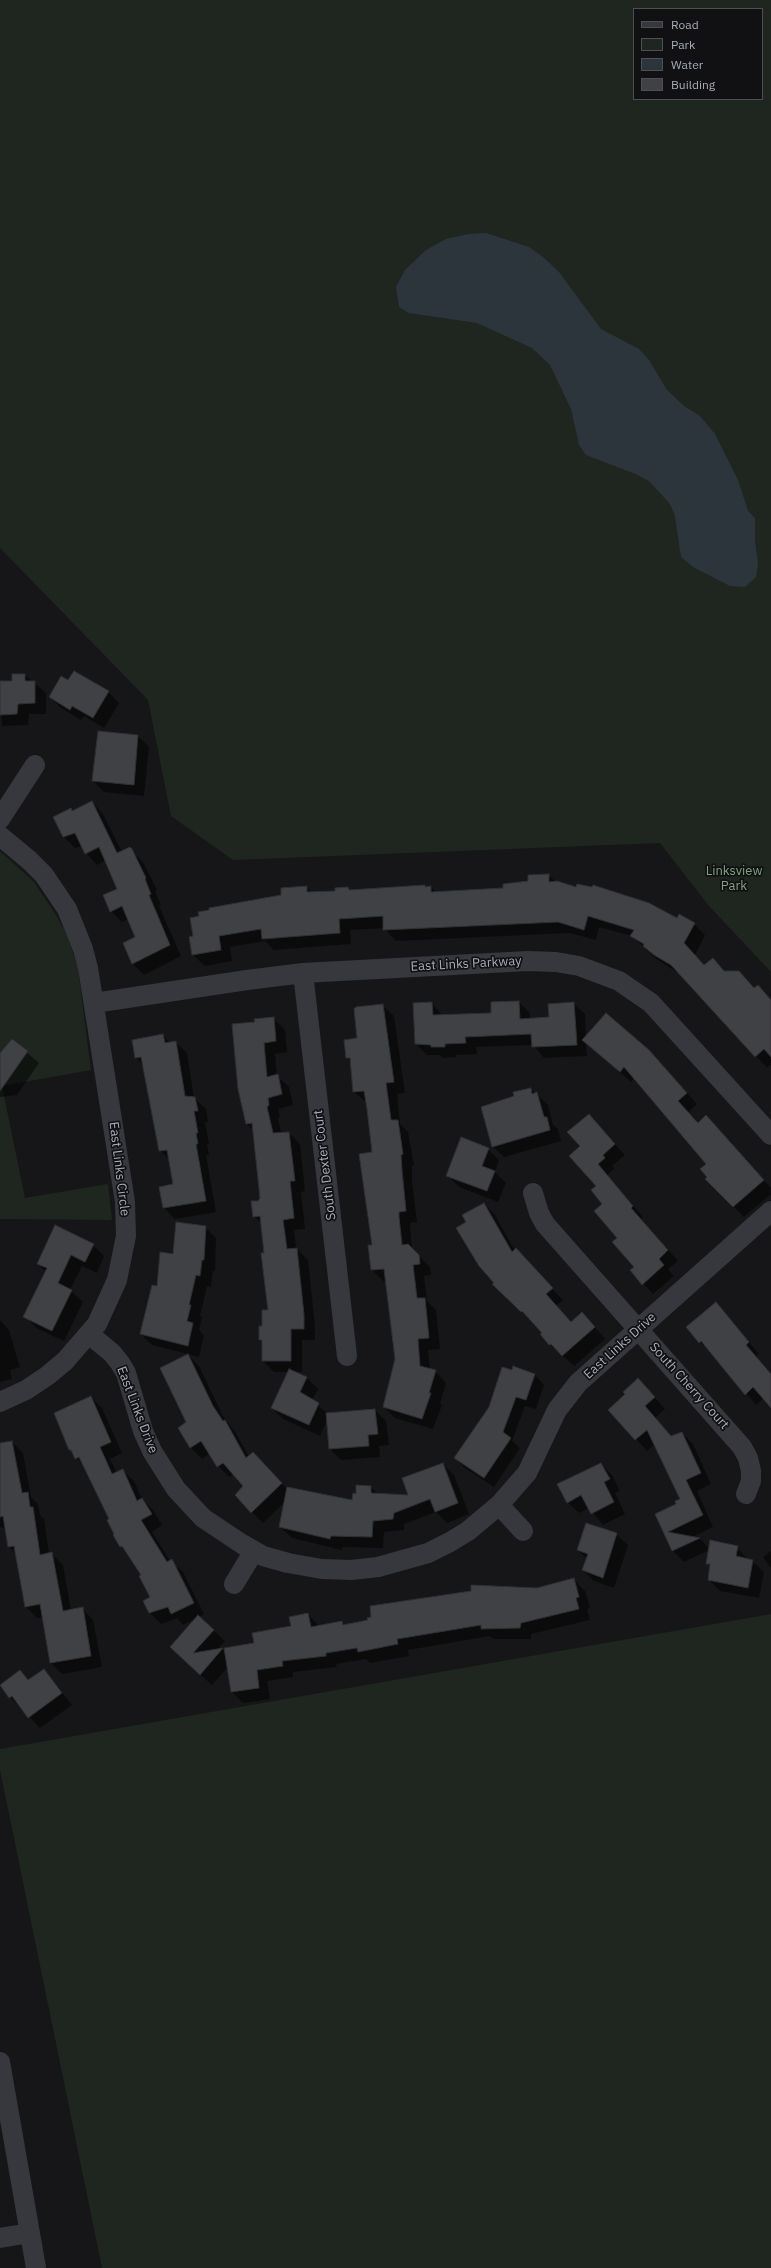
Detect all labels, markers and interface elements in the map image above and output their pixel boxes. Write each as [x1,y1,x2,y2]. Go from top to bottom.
legend [633,8,763,100]
text: Road [671,17,699,32]
text: Park [671,37,695,52]
text: Water [671,57,703,72]
text: Building [671,77,715,92]
park label: Linksview Park [706,863,762,894]
street label: East Links Parkway [410,953,522,975]
street label: South Dexter Court [310,1109,340,1221]
street label: East Links Circle [105,1121,133,1217]
street label: East Links Drive [581,1309,659,1383]
street label: South Cherry Court [646,1339,732,1433]
street label: East Links Drive [113,1364,161,1456]

